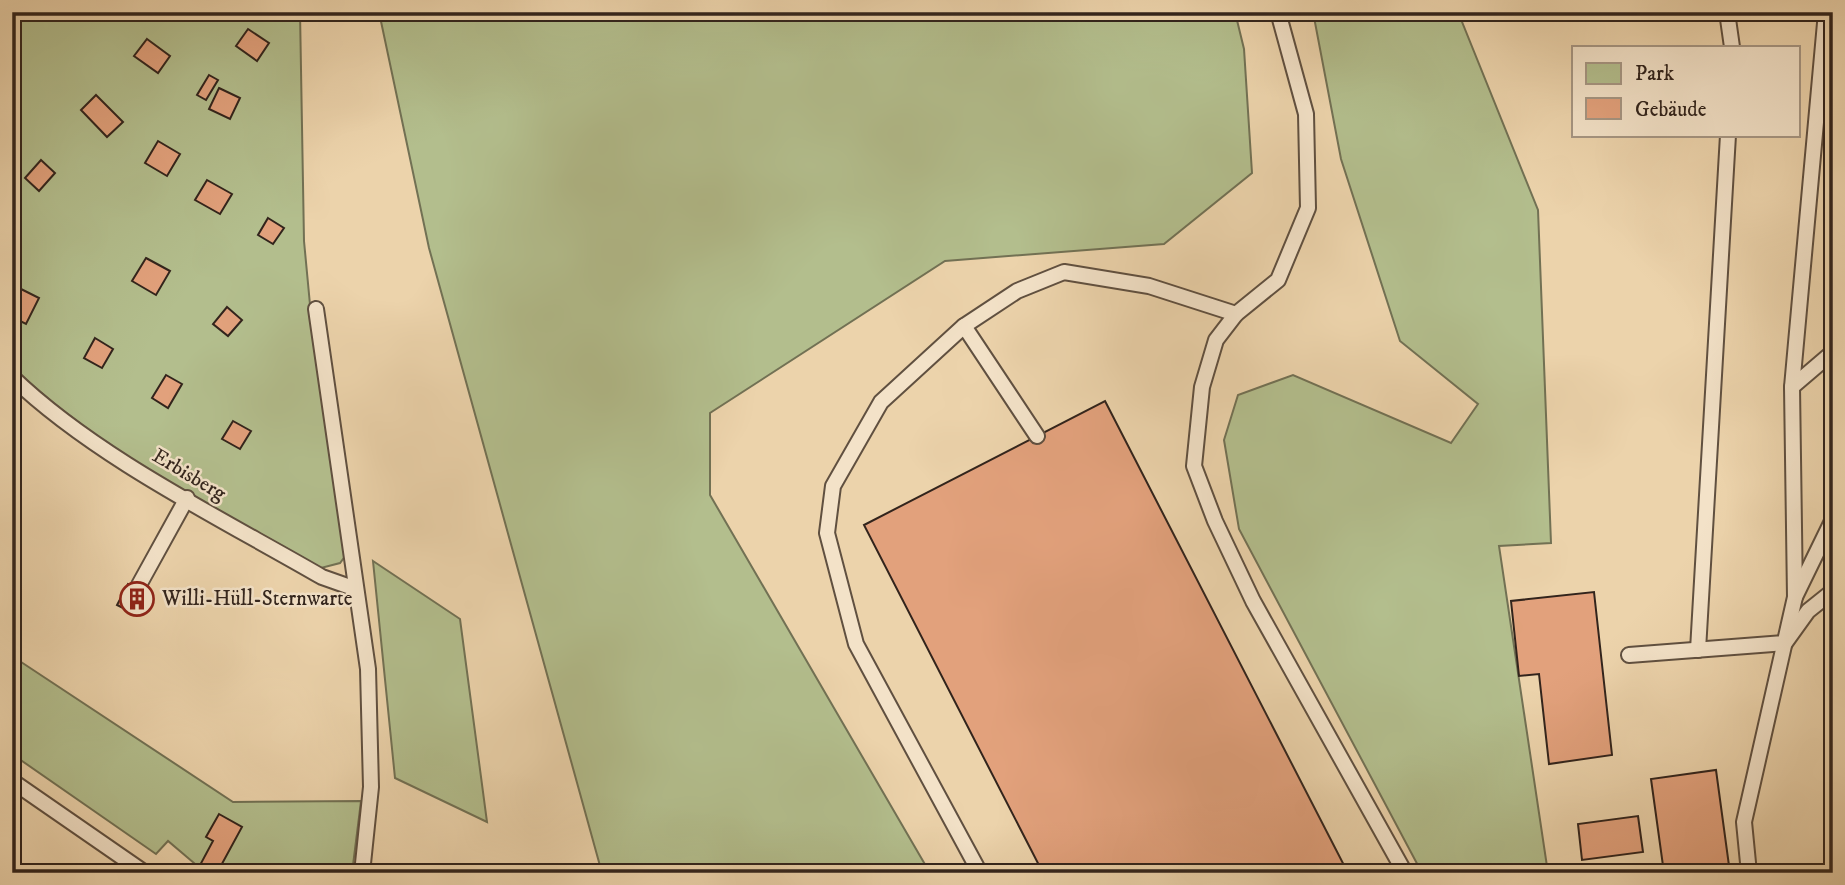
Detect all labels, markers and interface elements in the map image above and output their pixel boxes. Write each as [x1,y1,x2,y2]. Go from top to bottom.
legend [1572,46,1800,136]
text: Park [1635,61,1675,87]
text: Gebäude [1635,97,1707,123]
street label: Erbisberg [147,443,231,508]
building icon: Willi-Hüll-Sternwarte [118,580,156,618]
place label: Willi-Hüll-Sternwarte [161,586,353,612]

